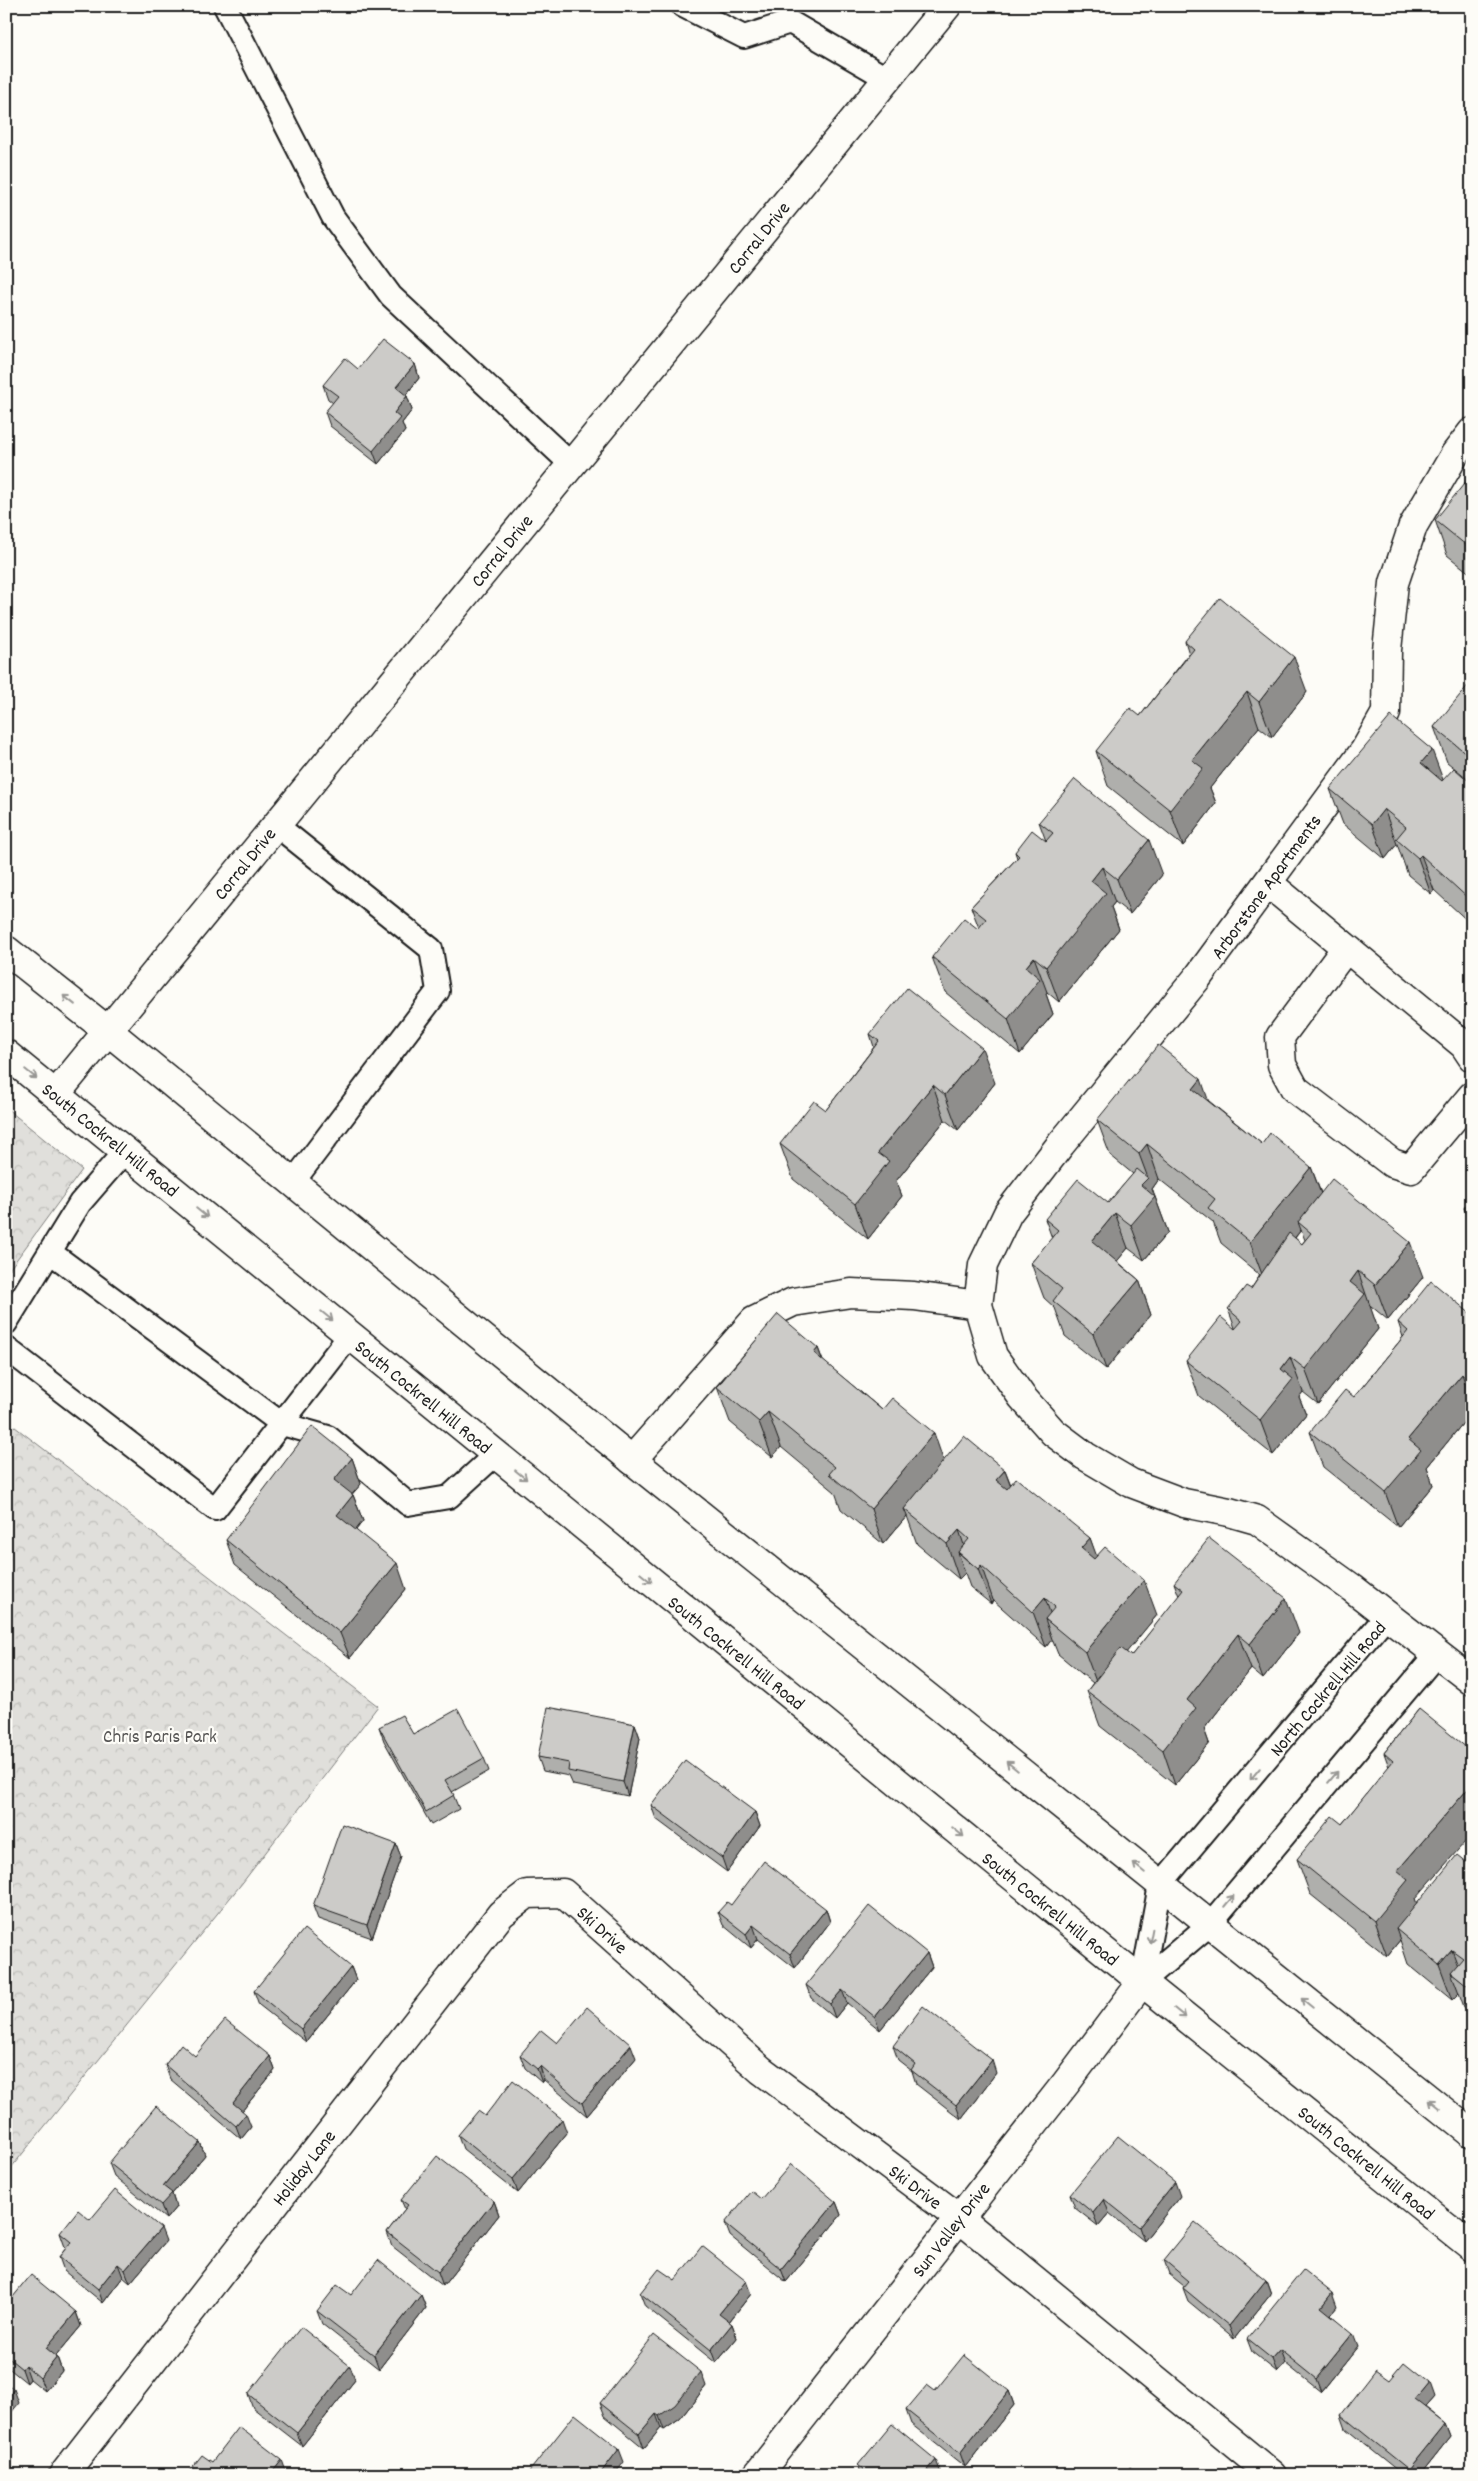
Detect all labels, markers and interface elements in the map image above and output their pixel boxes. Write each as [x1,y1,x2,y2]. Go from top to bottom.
street label: Corral Drive [723,197,798,281]
street label: Corral Drive [466,510,541,594]
street label: Arborstone Apartments [1206,810,1330,966]
street label: Corral Drive [209,823,284,907]
one-way arrow [63,994,76,1005]
one-way arrow [24,1068,37,1079]
street label: South Cockrell Hill Road [35,1078,183,1205]
one-way arrow [195,1208,208,1219]
one-way arrow [320,1311,333,1322]
street label: South Cockrell Hill Road [348,1335,496,1462]
one-way arrow [514,1469,527,1481]
one-way arrow [640,1572,653,1583]
street label: South Cockrell Hill Road [661,1591,809,1718]
street label: North Cockrell Hill Road [1265,1617,1394,1764]
park label: Chris Paris Park [103,1725,217,1752]
one-way arrow [1006,1761,1019,1772]
one-way arrow [1250,1767,1261,1780]
one-way arrow [1327,1770,1339,1783]
one-way arrow [951,1826,964,1837]
street label: South Cockrell Hill Road [975,1847,1123,1974]
one-way arrow [1132,1863,1146,1873]
one-way arrow [1223,1895,1234,1908]
street label: Ski Drive [569,1901,632,1962]
one-way arrow [1145,1927,1155,1943]
one-way arrow [1301,1997,1314,2008]
one-way arrow [1173,2007,1186,2018]
one-way arrow [1427,2099,1440,2110]
street label: South Cockrell Hill Road [1291,2101,1439,2228]
street label: Holiday Lane [267,2125,344,2213]
street label: Ski Drive [882,2160,946,2218]
street label: Sun Valley Drive [907,2178,998,2284]

